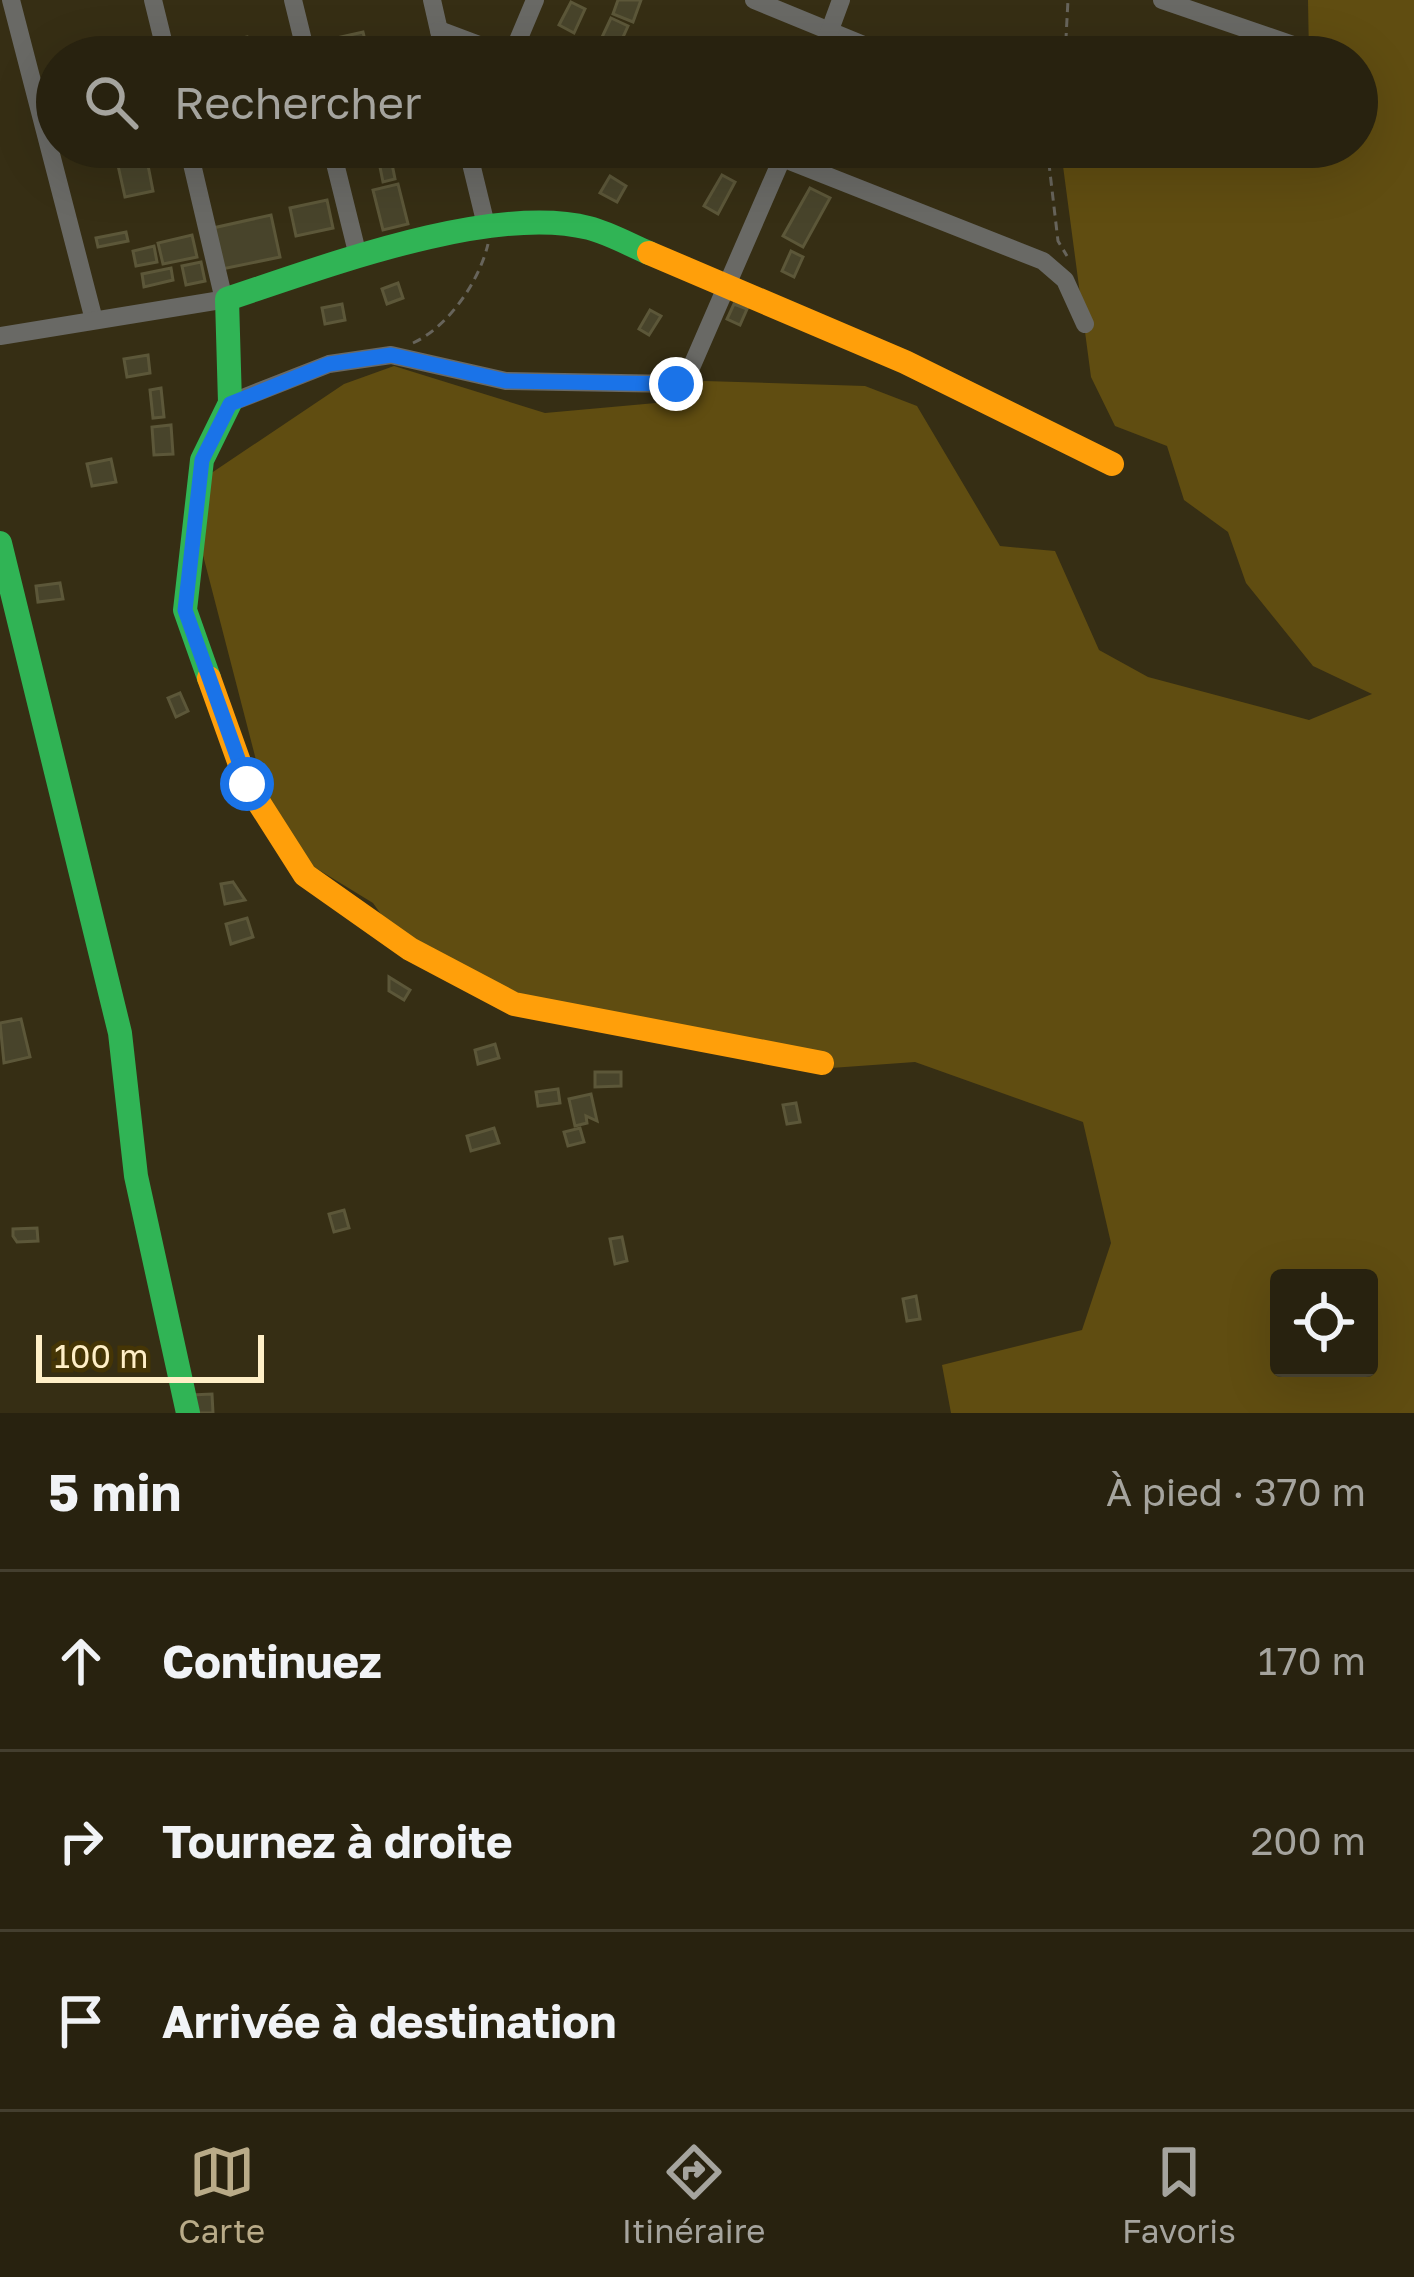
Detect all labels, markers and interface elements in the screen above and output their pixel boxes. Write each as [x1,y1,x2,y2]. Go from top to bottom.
search box [36,36,1378,168]
icon: search [78,69,144,135]
text: Rechercher [174,75,422,129]
route end [649,357,703,411]
route start [220,757,274,811]
map controls [1270,1269,1378,1377]
button: locate [1270,1269,1378,1377]
scale bar [36,1329,264,1382]
text: 100 m [54,1336,148,1375]
text: 5 min [48,1461,181,1522]
text: À pied · 370 m [1106,1468,1366,1515]
icon: ahead [48,1628,114,1694]
text: Continuez [162,1634,382,1688]
text: 170 m [1258,1637,1366,1684]
icon: right [48,1808,114,1874]
text: Tournez à droite [162,1814,513,1868]
text: 200 m [1251,1817,1366,1864]
icon: arrive [48,1988,114,2054]
text: Arrivée à destination [162,1994,617,2048]
tab: Carte [178,2139,265,2250]
tab: Itinéraire [622,2139,765,2250]
tab: Favoris [1122,2139,1236,2250]

